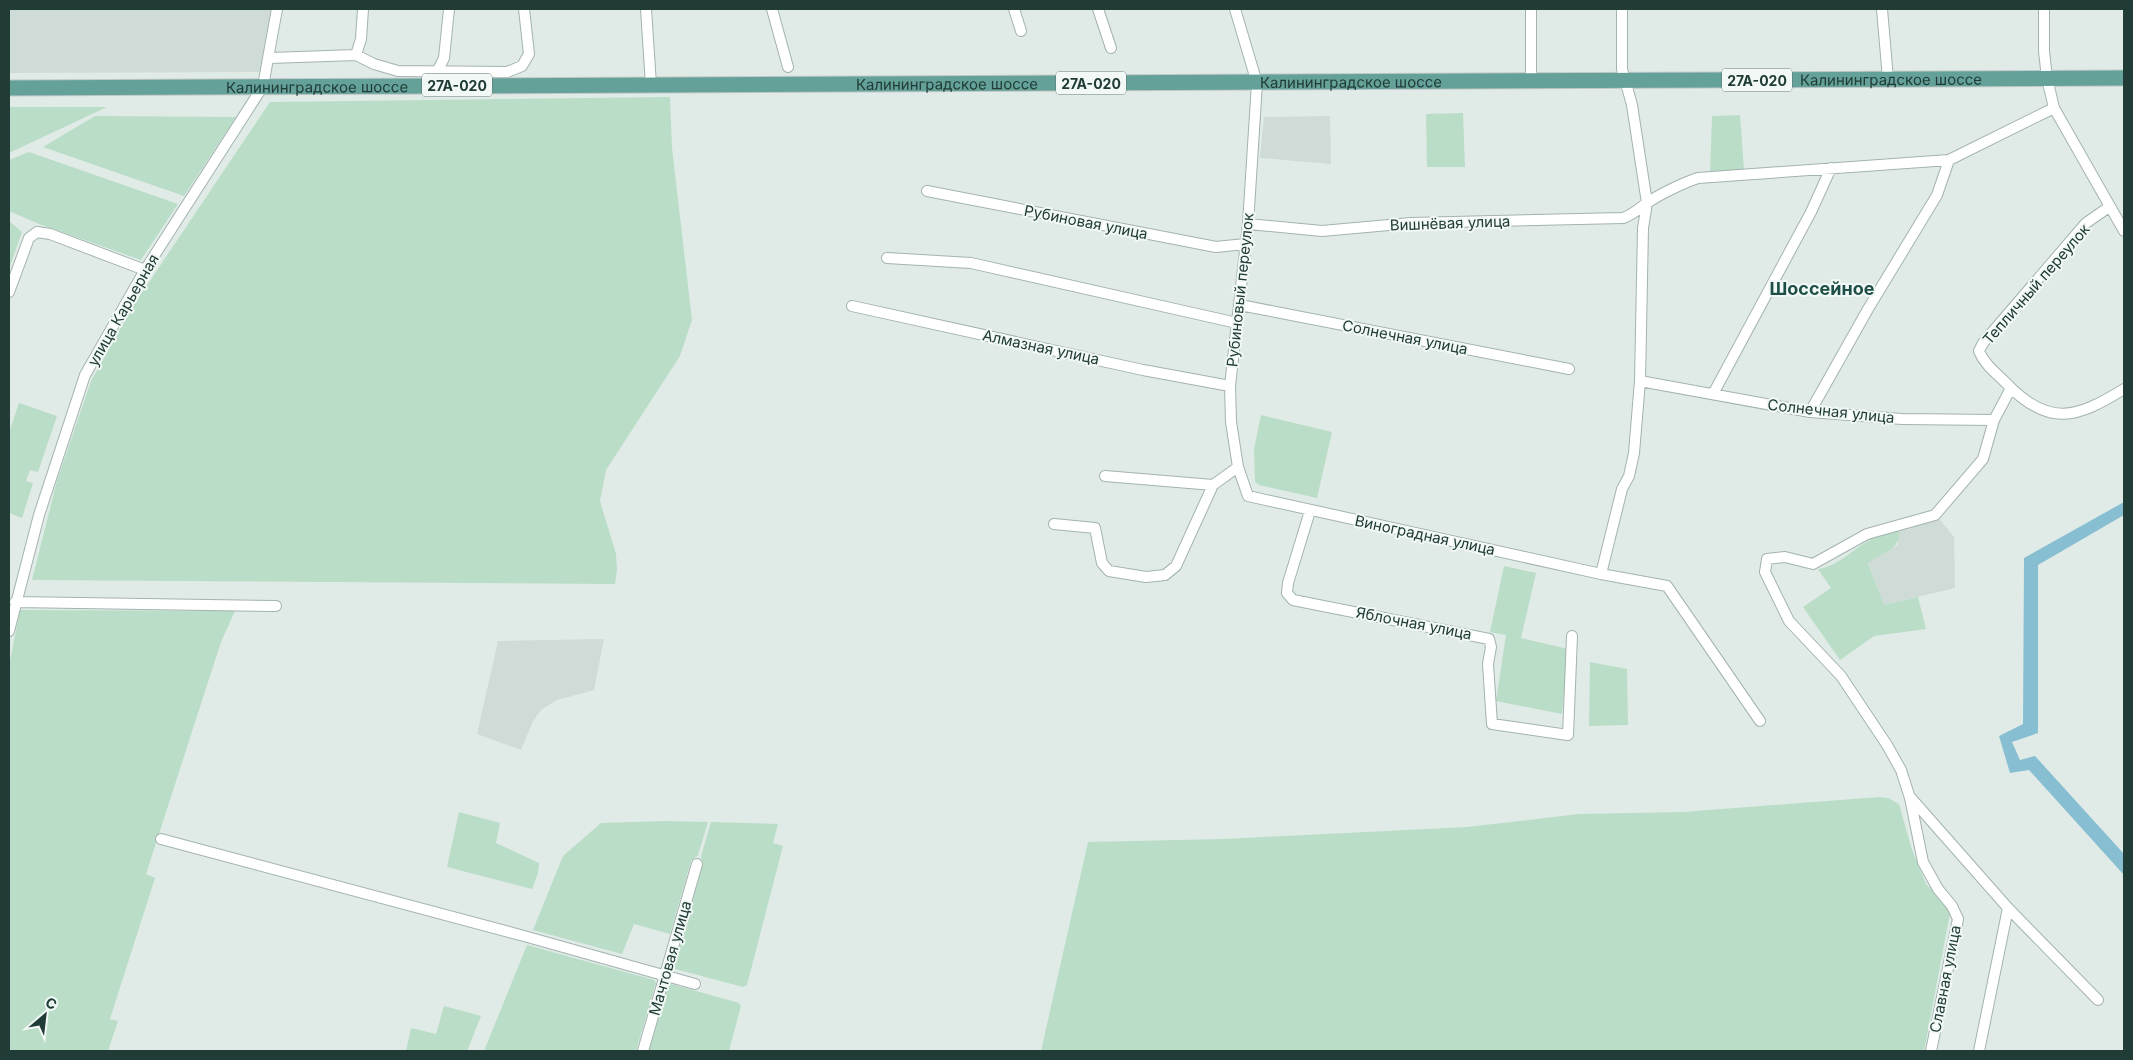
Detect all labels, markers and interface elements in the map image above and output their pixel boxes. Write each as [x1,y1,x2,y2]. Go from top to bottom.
road number: 27А-020 [1722,68,1792,92]
street label: Калининградское шоссе [1800,69,1982,89]
road number: 27А-020 [1056,72,1126,95]
street label: Калининградское шоссе [1260,72,1442,92]
road number: 27А-020 [422,74,492,96]
street label: Калининградское шоссе [856,74,1038,93]
street label: Калининградское шоссе [226,77,408,96]
street label: Рубиновая улица [1022,201,1150,243]
street label: Вишнёвая улица [1389,211,1511,235]
street label: Рубиновый переулок [1222,212,1258,368]
street label: Тепличный переулок [1978,220,2094,348]
street label: улица Карьерная [83,250,163,370]
district label: Шоссейное [1770,278,1875,299]
street label: Солнечная улица [1341,316,1469,358]
street label: Алмазная улица [981,325,1101,369]
street label: Солнечная улица [1767,395,1895,427]
street label: Виноградная улица [1353,511,1497,559]
street label: Яблочная улица [1355,602,1473,644]
street label: Мачтовая улица [645,898,695,1018]
street label: Славная улица [1925,924,1965,1034]
north arrow [20,990,70,1040]
text: С [43,993,60,1013]

